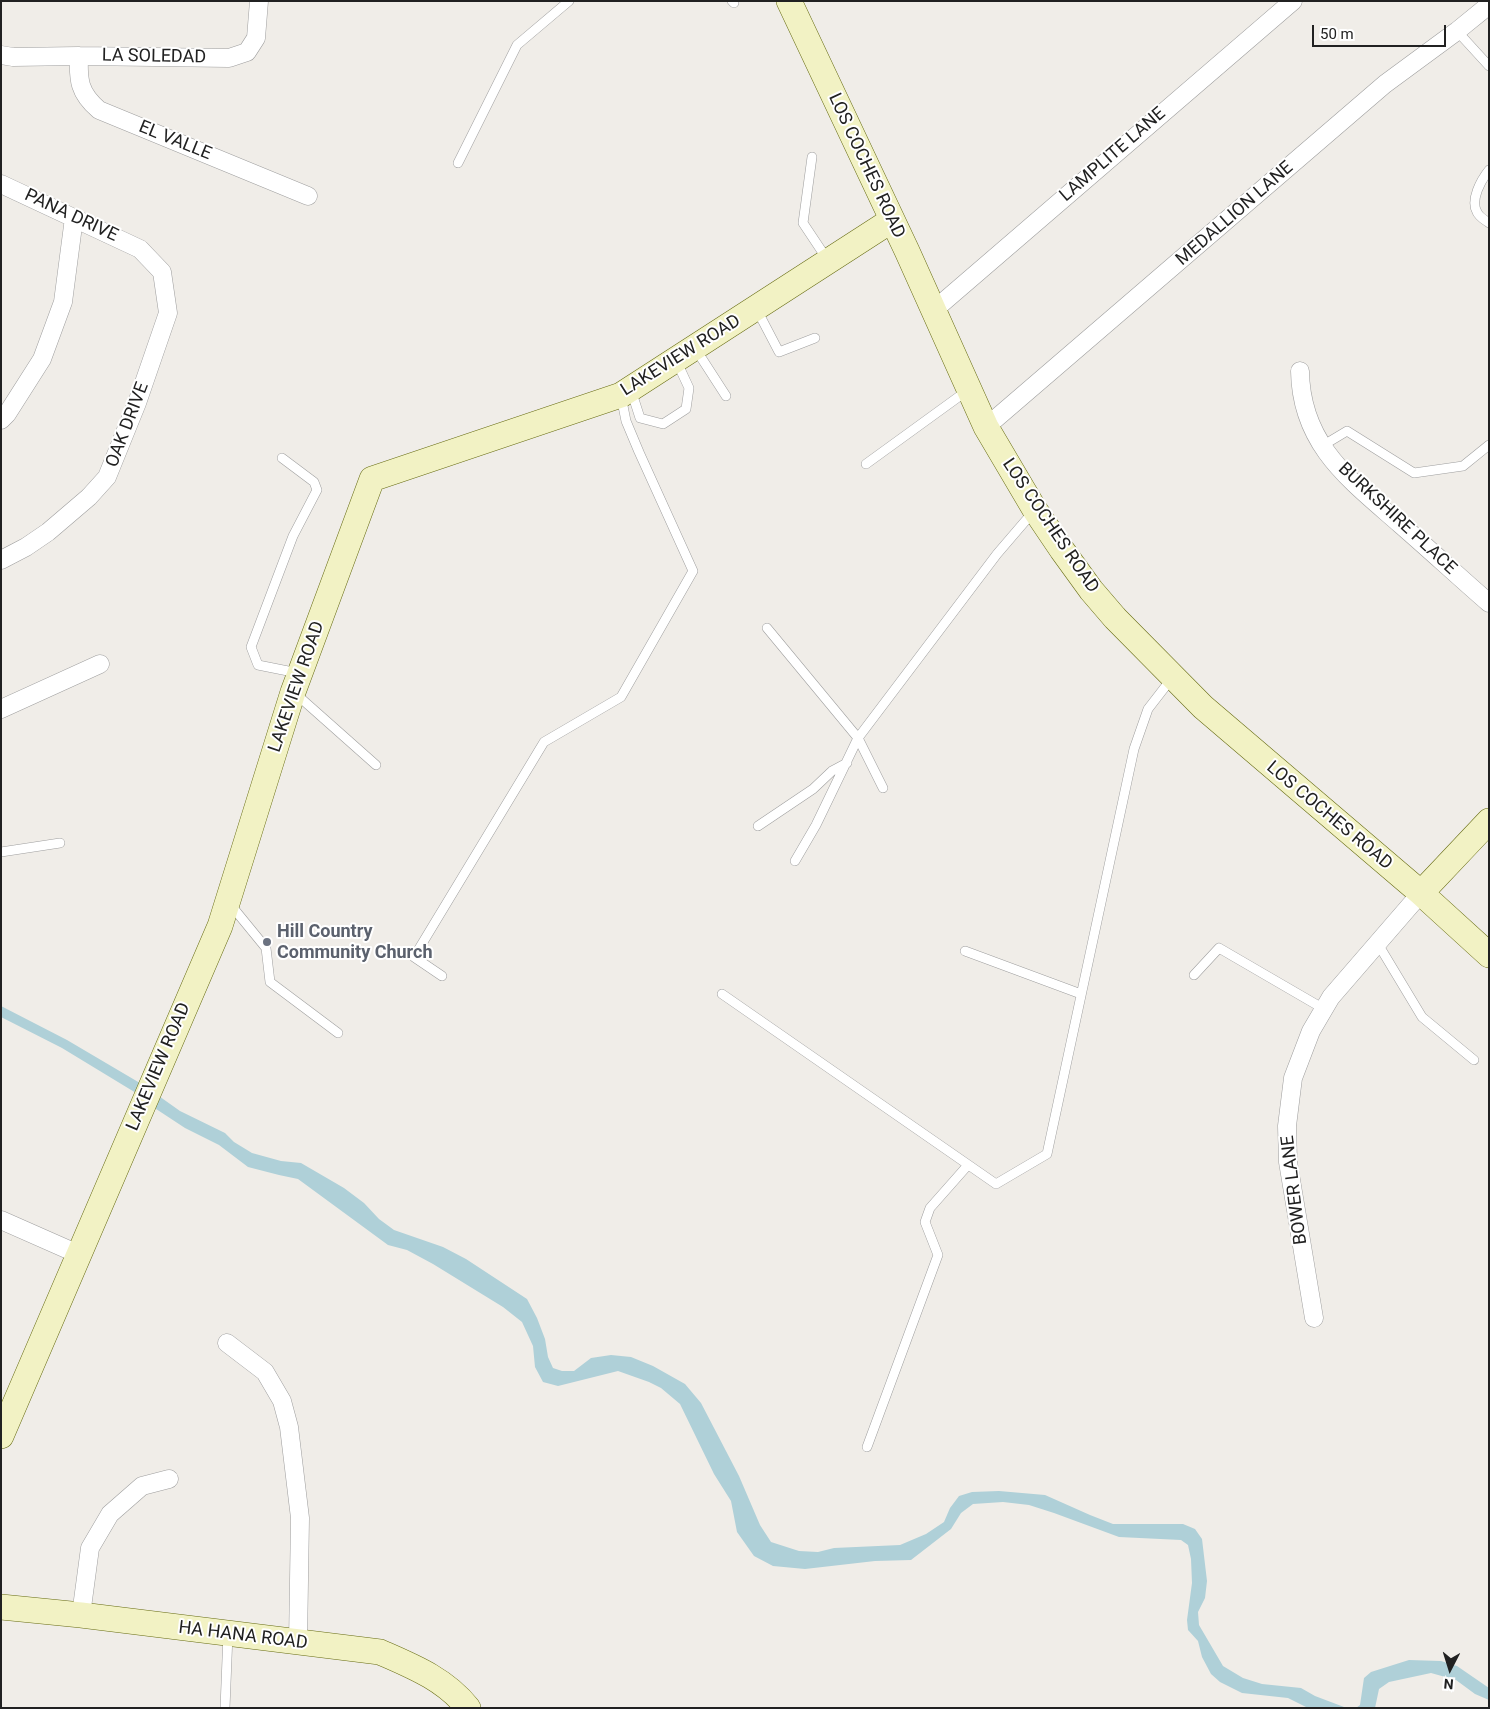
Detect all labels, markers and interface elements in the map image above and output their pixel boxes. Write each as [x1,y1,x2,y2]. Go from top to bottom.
scale bar [1315,15,1449,47]
text: 50 m [1320,25,1354,43]
street label: LA SOLEDAD [102,45,206,69]
street label: LOS COCHES ROAD [823,90,909,242]
street label: LAMPLITE LANE [1056,103,1170,207]
street label: EL VALLE [135,117,215,165]
street label: MEDALLION LANE [1172,157,1298,271]
street label: PANA DRIVE [21,185,121,247]
street label: LAKEVIEW ROAD [617,311,745,401]
street label: OAK DRIVE [102,379,154,471]
street label: LOS COCHES ROAD [997,455,1103,597]
street label: BURKSHIRE PLACE [1333,458,1461,580]
street label: LAKEVIEW ROAD [264,619,330,755]
street label: LOS COCHES ROAD [1262,757,1396,875]
place label: Hill Country Community Church [277,921,433,964]
marker: Hill Country Community Church [261,936,273,948]
street label: LAKEVIEW ROAD [122,1000,196,1134]
street label: BOWER LANE [1278,1134,1312,1246]
street label: HA HANA ROAD [177,1617,309,1655]
north arrow [1425,1644,1475,1694]
text: N [1443,1676,1454,1692]

